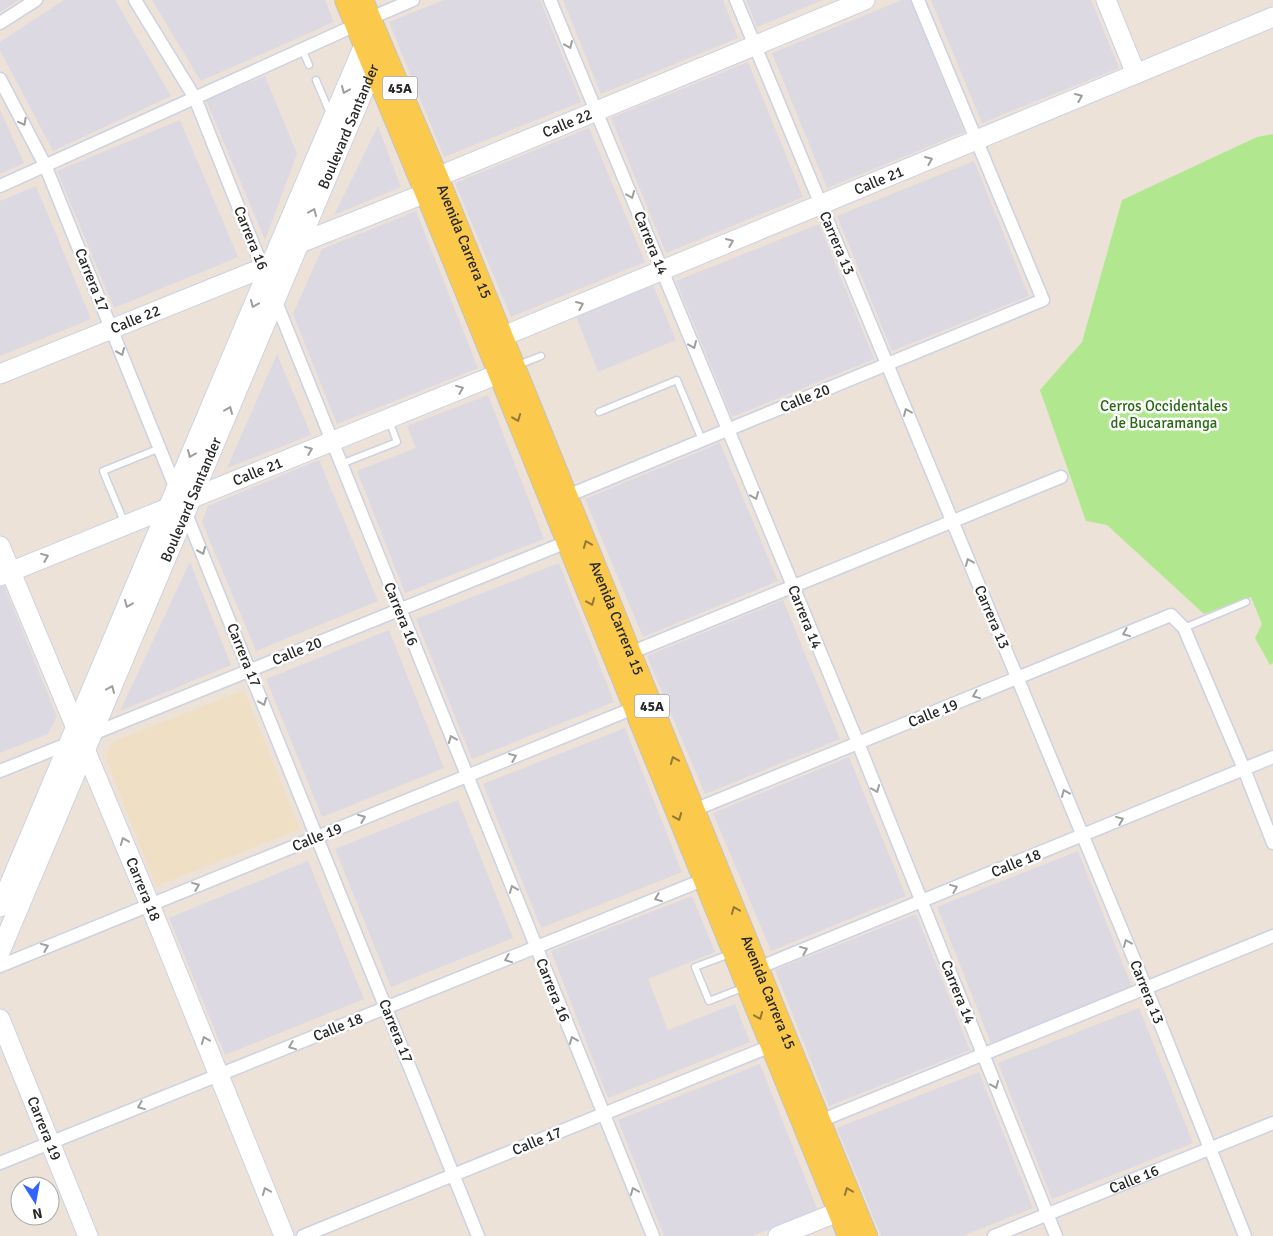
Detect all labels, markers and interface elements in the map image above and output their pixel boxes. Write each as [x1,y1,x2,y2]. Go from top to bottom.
one-way arrow [563,40,573,49]
street label: Boulevard Santander [314,61,383,192]
road number: 45A [382,76,418,100]
one-way arrow [340,85,351,94]
one-way arrow [1074,93,1083,104]
street label: Calle 22 [540,105,595,141]
one-way arrow [17,117,27,126]
one-way arrow [924,155,932,165]
street label: Calle 21 [851,162,906,199]
street label: Avenida Carrera 15 [433,182,495,301]
one-way arrow [625,190,636,199]
street label: Carrera 16 [230,203,272,273]
one-way arrow [306,208,317,217]
street label: Carrera 14 [630,208,672,278]
street label: Carrera 13 [816,208,858,278]
one-way arrow [725,238,734,249]
street label: Carrera 17 [71,245,113,315]
one-way arrow [249,299,260,308]
one-way arrow [575,300,584,311]
street label: Calle 22 [108,301,163,337]
one-way arrow [687,340,698,349]
one-way arrow [115,347,125,356]
street label: Calle 20 [777,380,833,416]
one-way arrow [455,385,464,395]
park label: Cerros Occidentales de Bucaramanga [1100,397,1228,432]
one-way arrow [223,406,234,415]
one-way arrow [902,408,913,417]
one-way arrow [511,414,521,422]
street label: Boulevard Santander [157,434,225,565]
one-way arrow [304,446,313,457]
one-way arrow [186,449,197,458]
street label: Calle 21 [230,453,285,490]
one-way arrow [750,491,760,499]
one-way arrow [582,540,593,549]
one-way arrow [195,546,206,555]
one-way arrow [40,553,49,564]
street label: Avenida Carrera 15 [586,558,648,678]
one-way arrow [965,558,975,567]
street label: Carrera 16 [380,579,422,649]
street label: Carrera 14 [784,582,826,652]
street label: Carrera 13 [971,582,1013,652]
one-way arrow [585,597,595,605]
one-way arrow [123,599,133,607]
street label: Carrera 17 [223,620,265,690]
one-way arrow [1122,627,1131,637]
street label: Calle 20 [269,633,325,669]
one-way arrow [105,685,116,694]
one-way arrow [972,689,981,699]
road number: 45A [634,694,670,718]
street label: Calle 19 [905,695,961,731]
one-way arrow [257,697,267,706]
one-way arrow [447,735,458,744]
one-way arrow [508,753,517,764]
one-way arrow [669,756,680,765]
one-way arrow [870,784,880,793]
one-way arrow [1060,789,1071,798]
one-way arrow [672,812,682,821]
one-way arrow [358,814,366,824]
one-way arrow [1115,816,1124,826]
street label: Calle 19 [289,819,345,855]
one-way arrow [119,837,130,846]
street label: Calle 18 [988,845,1044,881]
street label: Carrera 18 [122,855,165,924]
one-way arrow [191,882,200,892]
one-way arrow [949,884,958,895]
one-way arrow [508,886,518,894]
one-way arrow [654,892,663,902]
one-way arrow [731,907,741,915]
street label: Avenida Carrera 15 [737,933,800,1052]
one-way arrow [1123,939,1133,948]
one-way arrow [40,943,49,954]
one-way arrow [799,946,807,956]
one-way arrow [504,953,512,963]
street label: Carrera 16 [532,955,574,1025]
street label: Carrera 14 [937,957,979,1027]
street label: Carrera 13 [1126,957,1168,1027]
street label: Carrera 17 [375,996,417,1066]
street label: Calle 18 [310,1009,366,1045]
one-way arrow [753,1012,763,1020]
one-way arrow [201,1036,211,1045]
one-way arrow [569,1036,580,1045]
one-way arrow [288,1039,297,1050]
one-way arrow [990,1081,1000,1089]
street label: Carrera 19 [23,1094,65,1163]
one-way arrow [137,1100,146,1111]
street label: Calle 17 [509,1123,565,1159]
street label: Calle 16 [1106,1161,1161,1197]
north arrow [10,1176,60,1226]
one-way arrow [261,1187,272,1196]
one-way arrow [630,1187,641,1196]
one-way arrow [844,1187,855,1196]
text: N [31,1204,44,1223]

